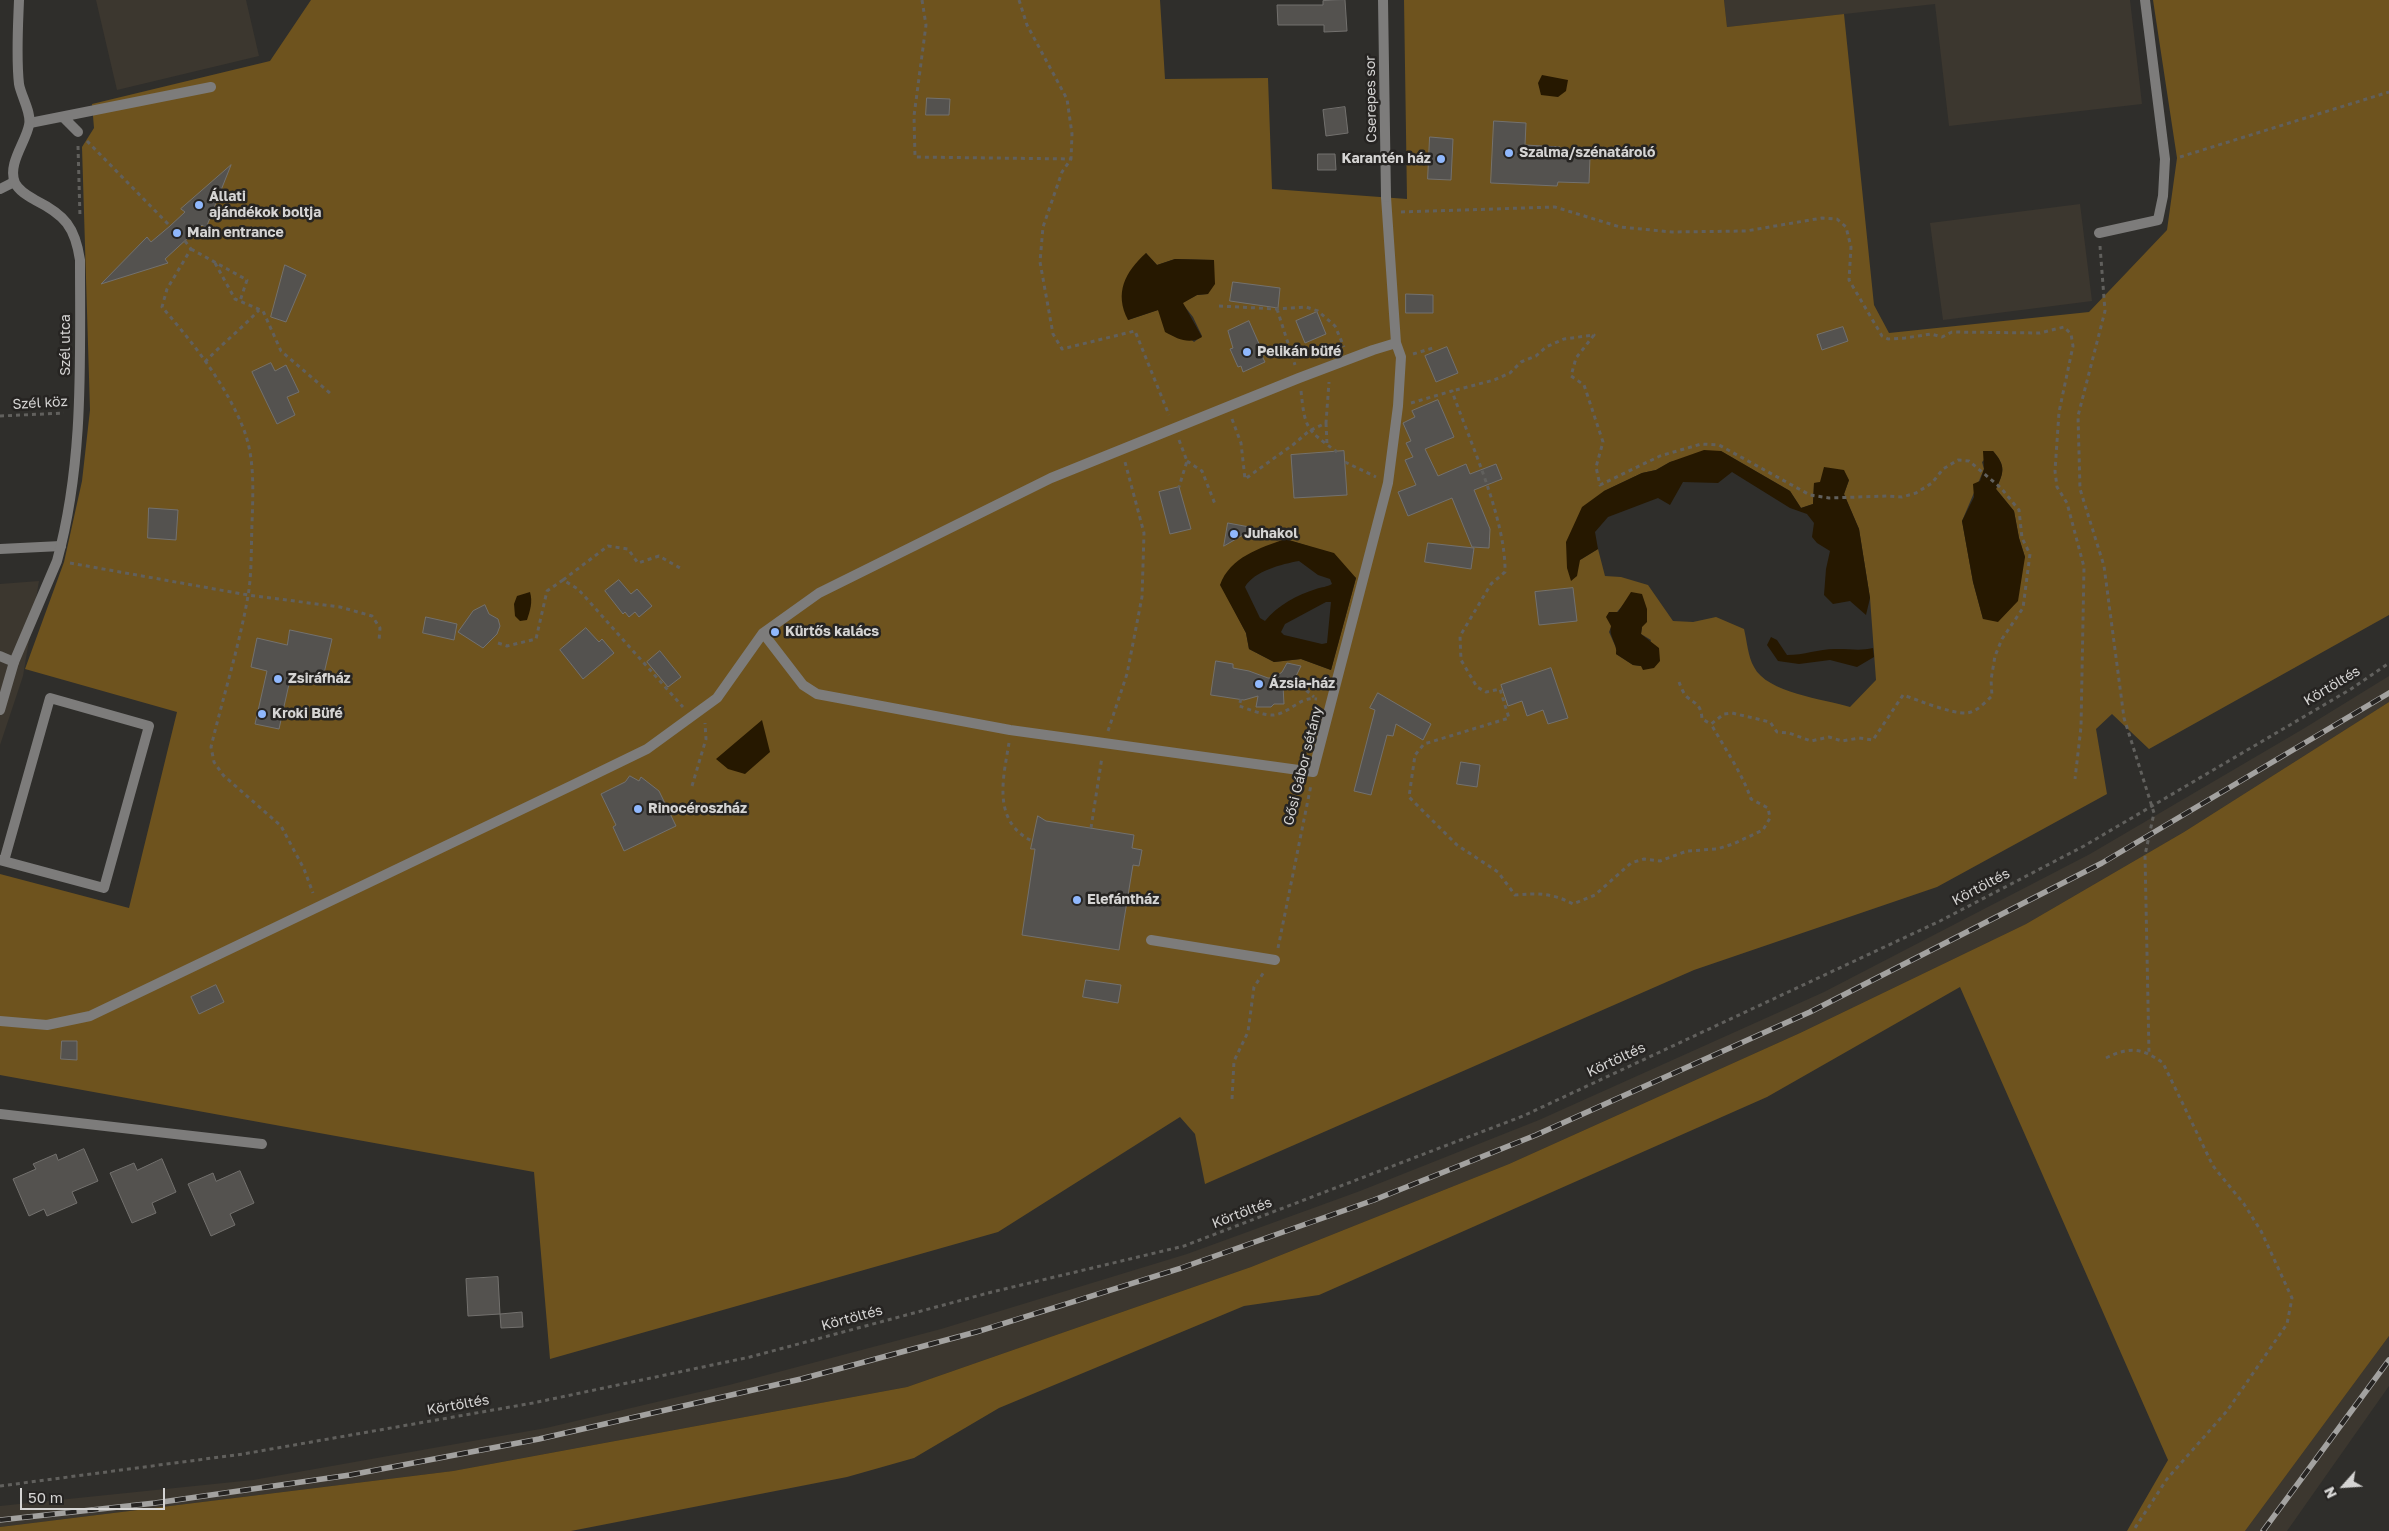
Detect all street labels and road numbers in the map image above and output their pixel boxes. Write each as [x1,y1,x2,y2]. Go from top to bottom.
street label: Cserepes sor [1362,55,1380,143]
street label: Szél utca [58,314,74,376]
street label: Szél köz [12,393,68,413]
street label: Körtöltés [2301,663,2363,709]
street label: Gősi Gábor sétány [1280,705,1326,827]
street label: Körtöltés [1949,865,2013,909]
street label: Körtöltés [1584,1039,1648,1081]
street label: Körtöltés [1210,1194,1274,1232]
street label: Körtöltés [819,1302,885,1334]
street label: Körtöltés [426,1391,490,1419]

